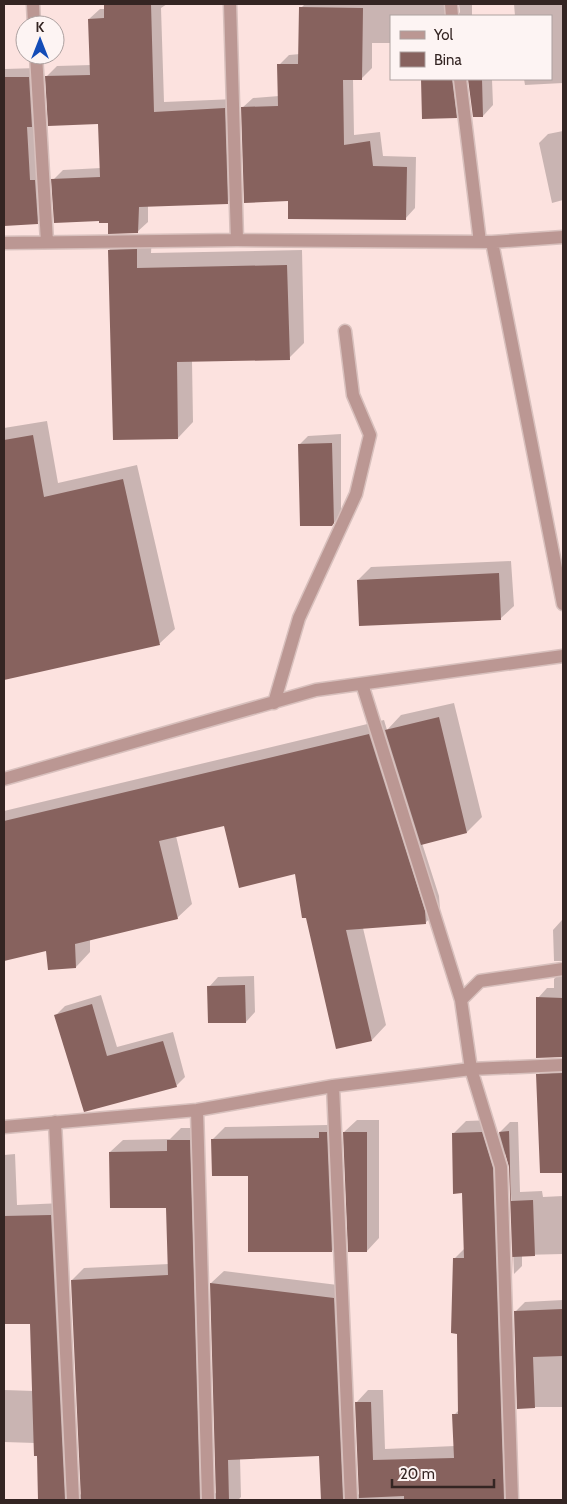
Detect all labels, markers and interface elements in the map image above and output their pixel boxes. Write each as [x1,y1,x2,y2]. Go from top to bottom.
north arrow [15,15,65,65]
legend [390,15,552,80]
text: K [36,18,45,36]
text: Yol [433,26,453,44]
text: Bina [434,51,462,69]
scale bar [392,1456,494,1488]
text: 20 m [400,1465,435,1483]

